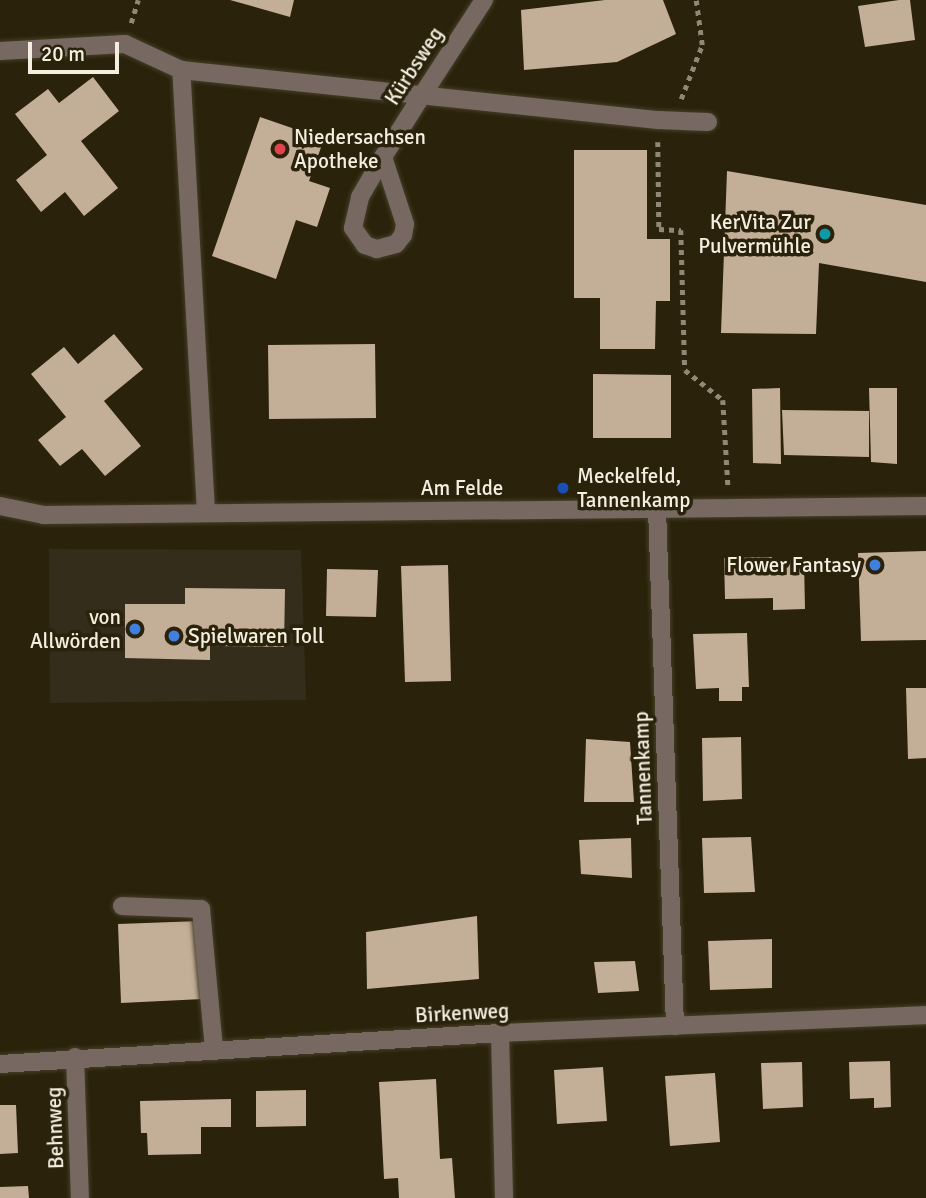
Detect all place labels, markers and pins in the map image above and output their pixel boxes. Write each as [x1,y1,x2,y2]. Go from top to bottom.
place label: Niedersachsen Apotheke [294,124,426,174]
marker: Niedersachsen Apotheke [272,141,288,157]
place label: KerVita Zur Pulvermühle [698,209,811,259]
marker: KerVita Zur Pulvermühle [817,226,833,242]
place label: Meckelfeld, Tannenkamp [577,463,690,513]
marker: Meckelfeld, Tannenkamp [555,480,571,496]
place label: Flower Fantasy [726,552,861,578]
marker: Flower Fantasy [867,557,883,573]
place label: von Allwörden [30,604,121,654]
marker: von Allwörden [127,621,143,637]
place label: Spielwaren Toll [188,623,324,649]
marker: Spielwaren Toll [166,628,182,644]

